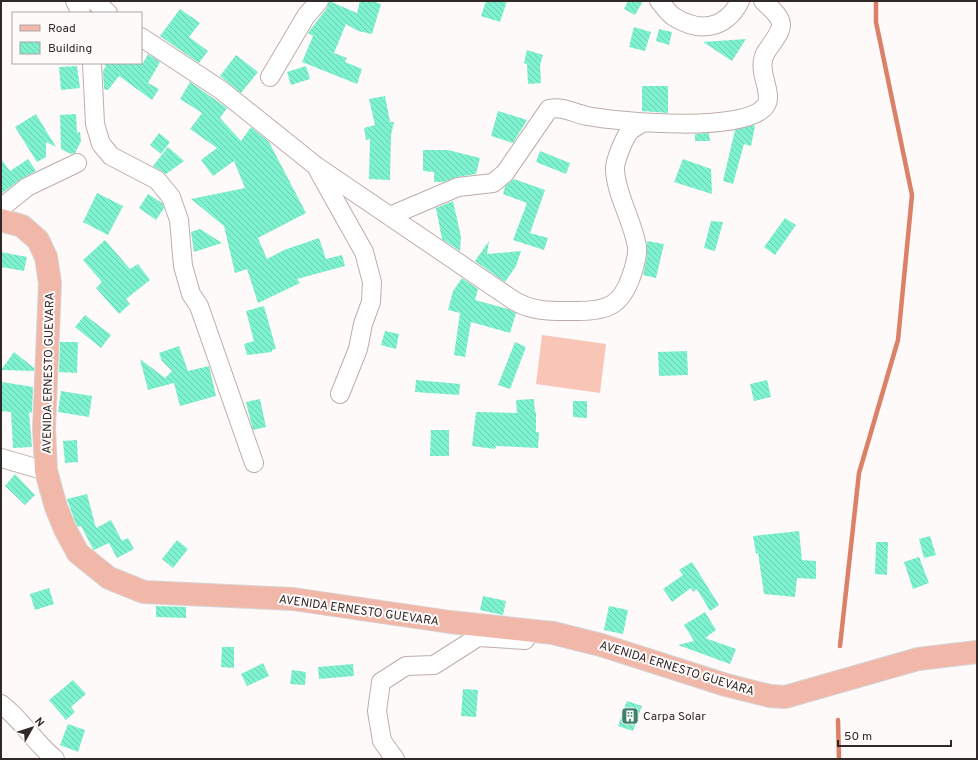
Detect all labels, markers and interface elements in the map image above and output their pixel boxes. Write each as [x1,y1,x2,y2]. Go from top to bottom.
legend [12,12,142,64]
text: Road [48,21,76,37]
text: Building [48,41,92,57]
street label: AVENIDA ERNESTO GUEVARA [40,292,58,454]
street label: AVENIDA ERNESTO GUEVARA [278,592,440,630]
street label: AVENIDA ERNESTO GUEVARA [597,638,756,700]
building icon: Carpa Solar [620,706,640,726]
north arrow [12,708,52,748]
place label: Carpa Solar [643,709,706,725]
text: N [31,715,47,730]
scale bar [838,722,951,748]
text: 50 m [844,729,872,745]

